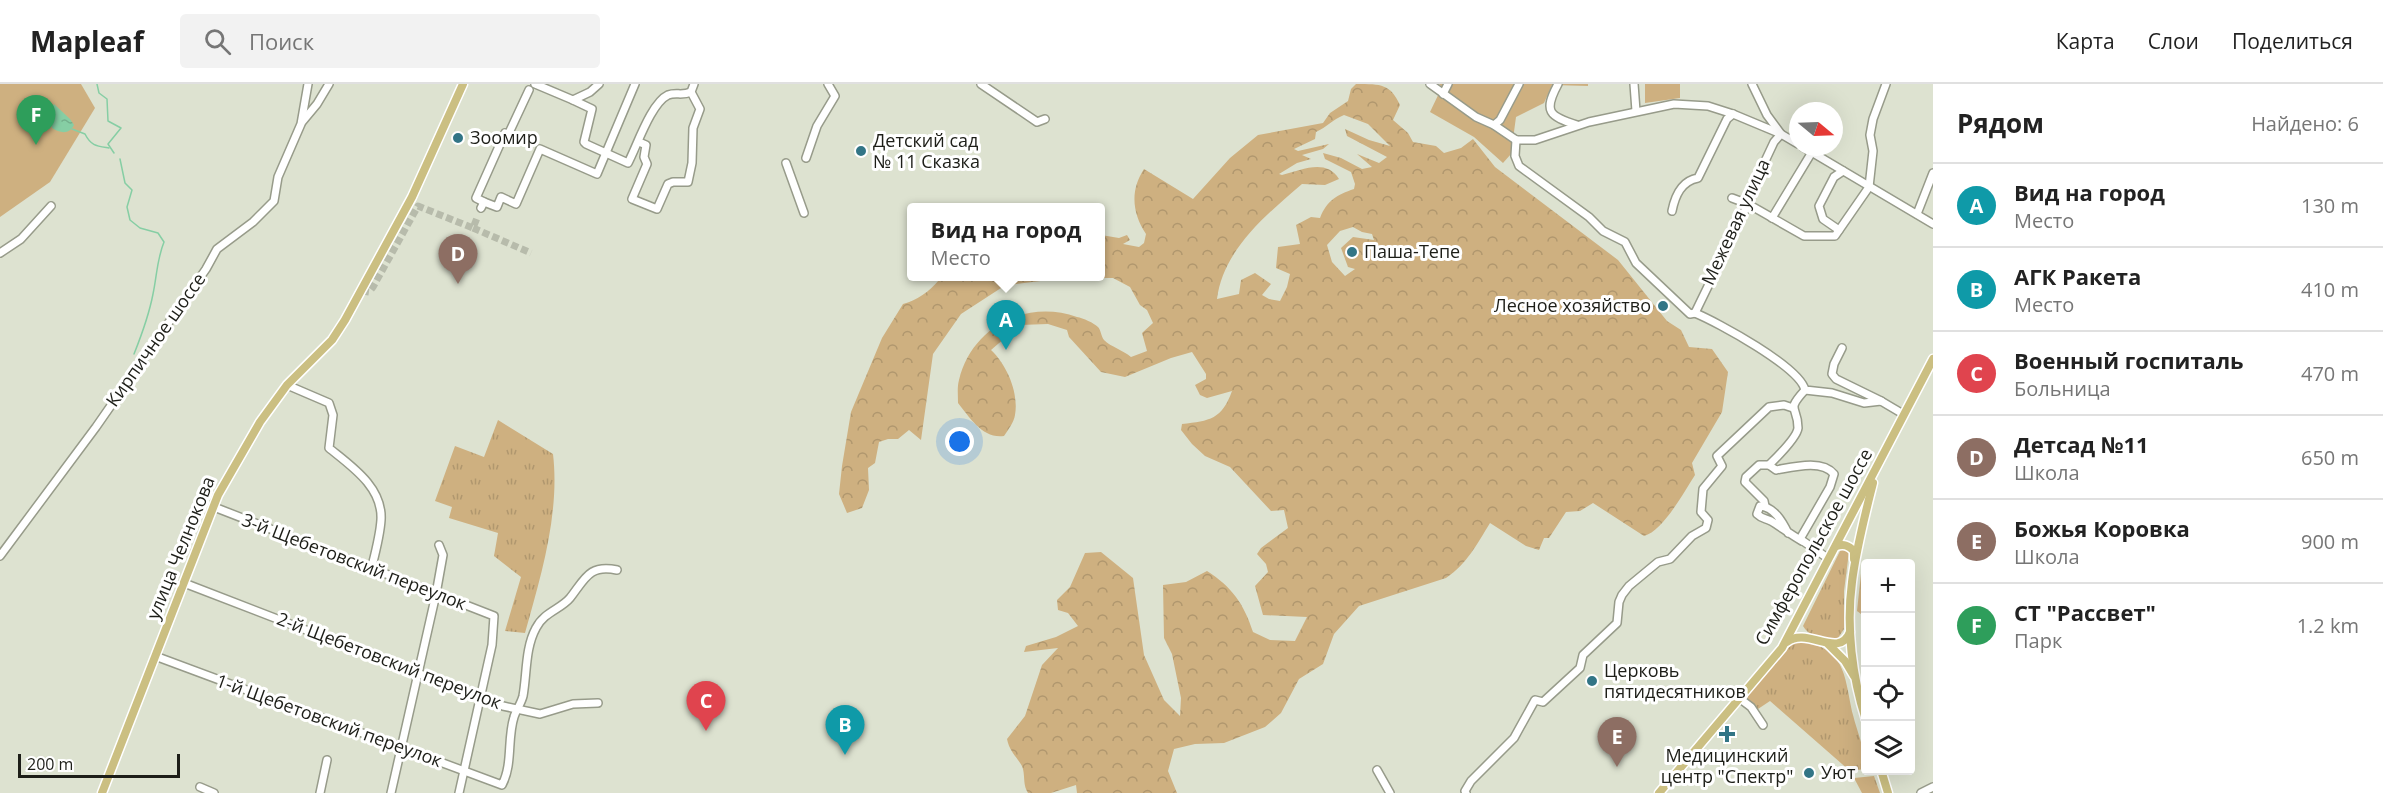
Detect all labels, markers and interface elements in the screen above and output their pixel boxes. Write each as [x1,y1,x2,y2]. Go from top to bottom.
search box [180,14,600,68]
text: Mapleaf [30,22,144,60]
icon: search [201,25,234,58]
text: Поиск [249,26,314,56]
text: Карта [2056,27,2115,55]
text: Слои [2148,27,2199,55]
text: Поделиться [2232,27,2353,55]
pin: F [16,95,56,145]
north arrow [1789,102,1843,156]
text: Рядом [1957,105,2044,141]
text: Найдено: 6 [2251,110,2359,137]
place label: Зоомир [470,125,538,149]
place label: Детский сад № 11 Сказка [873,128,980,173]
marker: Зоомир [451,131,465,145]
marker: Детский сад № 11 Сказка [854,144,868,158]
street label: Межевая улица [1695,155,1775,289]
text: Вид на город [2014,177,2165,207]
text: A [1970,192,1983,219]
text: 130 m [2301,192,2359,219]
popup [907,203,1105,281]
text: Место [2014,207,2074,234]
text: Вид на город [931,214,1081,244]
pin: D [438,234,478,284]
place label: Паша-Тепе [1364,239,1460,263]
text: Место [931,244,991,271]
marker: Паша-Тепе [1345,245,1359,259]
text: АГК Ракета [2014,261,2141,291]
street label: Кирпичное шоссе [100,268,210,411]
text: B [1970,276,1983,303]
text: 410 m [2301,276,2359,303]
text: Место [2014,291,2074,318]
place label: Лесное хозяйство [1494,293,1651,317]
marker: Лесное хозяйство [1656,299,1670,313]
pin: A [986,300,1026,350]
text: Военный госпиталь [2014,345,2244,375]
text: C [1970,360,1983,387]
text: 470 m [2301,360,2359,387]
text: Больница [2014,375,2111,402]
your location [945,427,974,456]
text: Детсад №11 [2014,429,2149,459]
street label: Симферопольское шоссе [1749,444,1877,649]
text: D [1969,444,1984,471]
text: 650 m [2301,444,2359,471]
text: Школа [2014,459,2080,486]
street label: улица Челнокова [140,473,220,623]
street label: 3-й Щебетовский переулок [239,507,471,615]
text: Божья Коровка [2014,513,2190,543]
text: E [1971,528,1982,555]
text: 900 m [2301,528,2359,555]
text: Школа [2014,543,2080,570]
map controls [1861,559,1915,775]
button: + [1861,559,1915,613]
text: СТ "Рассвет" [2014,597,2156,627]
street label: 2-й Щебетовский переулок [274,606,506,714]
text: F [1971,612,1982,639]
text: 1.2 km [2297,612,2359,639]
button: − [1861,613,1915,667]
text: Парк [2014,627,2062,654]
place label: Церковь пятидесятников [1604,658,1746,703]
button: locate [1861,667,1915,721]
street label: 1-й Щебетовский переулок [213,668,446,772]
marker: Церковь пятидесятников [1585,674,1599,688]
pin: C [686,682,726,731]
pin: B [826,706,864,755]
pin: E [1598,718,1636,767]
button: layers [1861,721,1915,775]
marker: Медицинский центр "Спектр" [1718,725,1736,743]
place label: Медицинский центр "Спектр" [1661,743,1793,788]
scale bar [18,751,180,778]
text: 200 m [27,753,73,775]
place label: Уют [1821,760,1856,784]
marker: Уют [1802,766,1816,780]

